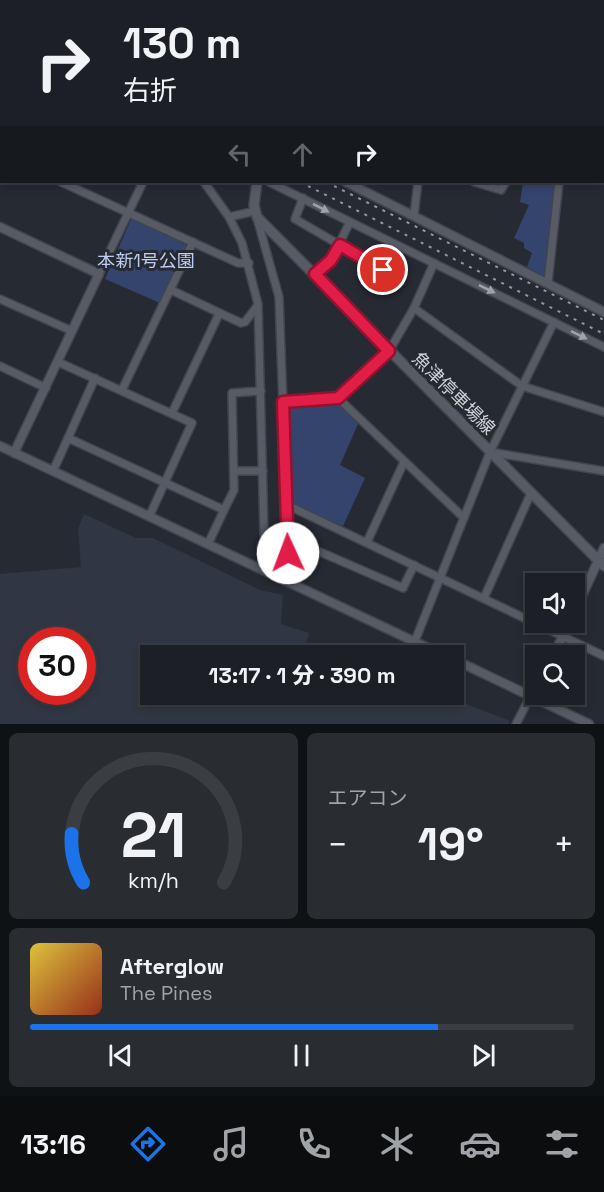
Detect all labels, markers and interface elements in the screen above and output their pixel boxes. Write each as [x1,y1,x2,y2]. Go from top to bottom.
text: 130 m [123,17,241,70]
icon: right [24,24,102,102]
text: 右折 [123,73,177,108]
icon: left [223,138,256,171]
icon: ahead [286,138,319,171]
icon: right [349,138,382,171]
one-way arrow [313,203,330,212]
pin [357,244,408,295]
park label: 本新1号公園 [97,249,195,272]
icon: arrive [366,253,399,286]
one-way arrow [478,285,495,294]
one-way arrow [570,330,587,339]
street label: 魚津停車場線 [408,347,500,439]
position arrow [256,521,320,585]
map controls [525,573,585,705]
button: sound [525,573,585,633]
speed limit sign: 30 [18,627,96,705]
button: search [525,645,585,705]
text: 13:17 · 1 分 · 390 m [208,661,396,689]
text: エアコン [328,785,408,811]
text: 21 [121,796,186,875]
text: 19° [418,816,484,873]
text: − [328,824,348,866]
text: + [554,824,574,866]
text: km/h [128,867,179,894]
text: Afterglow [120,952,224,980]
text: The Pines [120,980,213,1006]
icon: previous [104,1039,137,1072]
icon: pause [285,1039,318,1072]
icon: next [467,1039,500,1072]
icon: directions [127,1123,169,1165]
icon: music [210,1123,252,1165]
icon: phone [293,1123,335,1165]
icon: climate [376,1123,418,1165]
icon: car [459,1123,501,1165]
icon: filters [541,1123,583,1165]
text: 13:16 [20,1127,86,1162]

